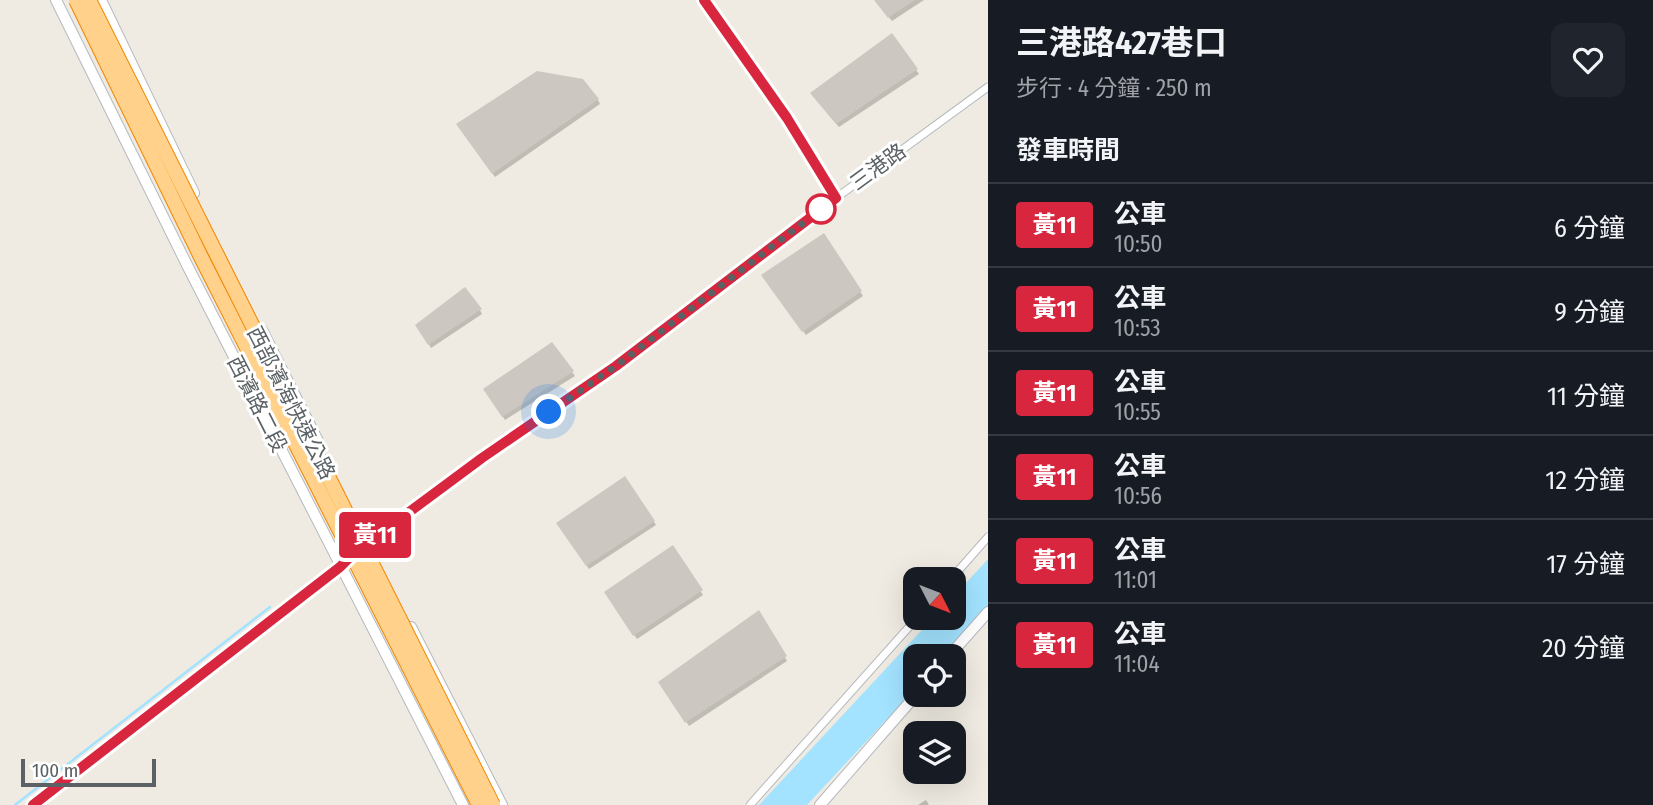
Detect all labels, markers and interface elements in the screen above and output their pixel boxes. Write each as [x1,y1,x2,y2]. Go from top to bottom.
text: 三港路427巷口 [1016,23,1227,63]
button: heart [1551,23,1625,97]
text: 步行 · 4 分鐘 · 250 m [1016,74,1212,102]
text: 發車時間 [1016,135,1120,166]
street label: 三港路 [845,138,911,196]
unlabelled marker [806,194,836,224]
text: 公車 [1114,199,1166,230]
text: 黃11 [1033,211,1076,239]
text: 6 分鐘 [1554,213,1625,244]
text: 10:50 [1114,230,1162,258]
text: 公車 [1114,283,1166,314]
text: 黃11 [1033,295,1076,323]
text: 9 分鐘 [1554,297,1625,328]
text: 10:53 [1114,314,1161,342]
street label: 西部濱海快速公路 [241,322,341,484]
street label: 西濱路二段 [222,351,292,457]
text: 公車 [1114,367,1166,398]
text: 黃11 [1033,379,1076,407]
text: 11 分鐘 [1547,381,1625,412]
your location [531,394,566,429]
text: 10:55 [1114,398,1161,426]
text: 公車 [1114,451,1166,482]
text: 黃11 [1033,463,1076,491]
text: 12 分鐘 [1545,465,1625,496]
text: 10:56 [1114,482,1162,510]
line badge: 黃11 [335,512,415,558]
text: 黃11 [353,521,397,549]
text: 公車 [1114,535,1166,566]
text: 黃11 [1033,547,1076,575]
text: 17 分鐘 [1546,549,1625,580]
text: 11:01 [1114,566,1157,594]
north arrow [903,567,966,630]
map controls [903,567,966,784]
text: 公車 [1114,619,1166,650]
text: 黃11 [1033,631,1076,659]
text: 20 分鐘 [1542,633,1625,664]
button: locate [903,644,966,707]
text: 11:04 [1114,650,1160,678]
button: layers [903,721,966,784]
scale bar [21,756,156,788]
text: 100 m [32,759,78,782]

